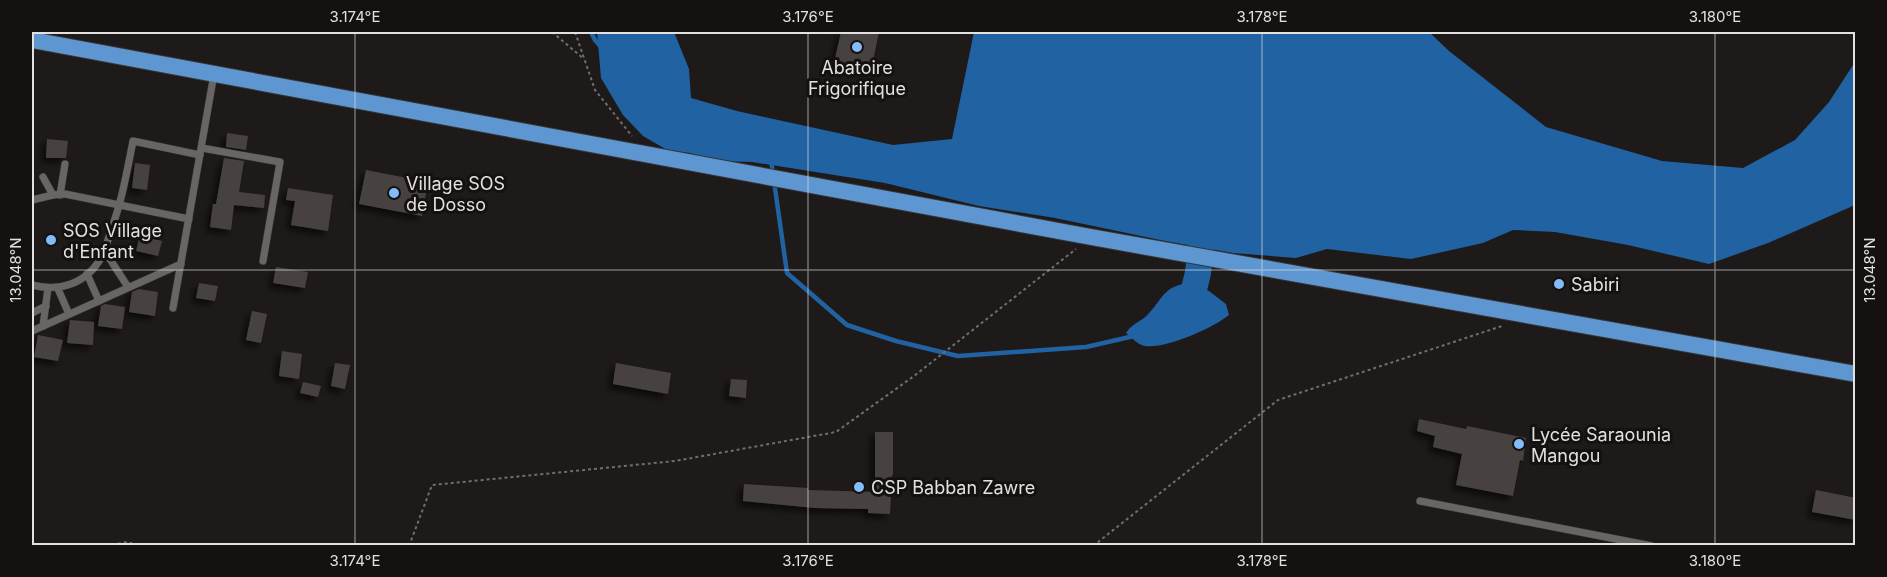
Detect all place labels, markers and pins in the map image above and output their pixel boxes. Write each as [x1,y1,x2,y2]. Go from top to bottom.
marker: Abatoire Frigorifique [850,40,864,54]
place label: Abatoire Frigorifique [808,57,906,99]
place label: Village SOS de Dosso [406,173,505,215]
marker: Village SOS de Dosso [387,186,401,200]
place label: SOS Village d'Enfant [63,220,162,262]
marker: SOS Village d'Enfant [44,233,58,247]
place label: Sabiri [1571,274,1619,295]
marker: Sabiri [1552,277,1566,291]
place label: Lycée Saraounia Mangou [1531,424,1671,466]
marker: Lycée Saraounia Mangou [1512,437,1526,451]
place label: CSP Babban Zawre [871,477,1035,498]
marker: CSP Babban Zawre [852,480,866,494]

